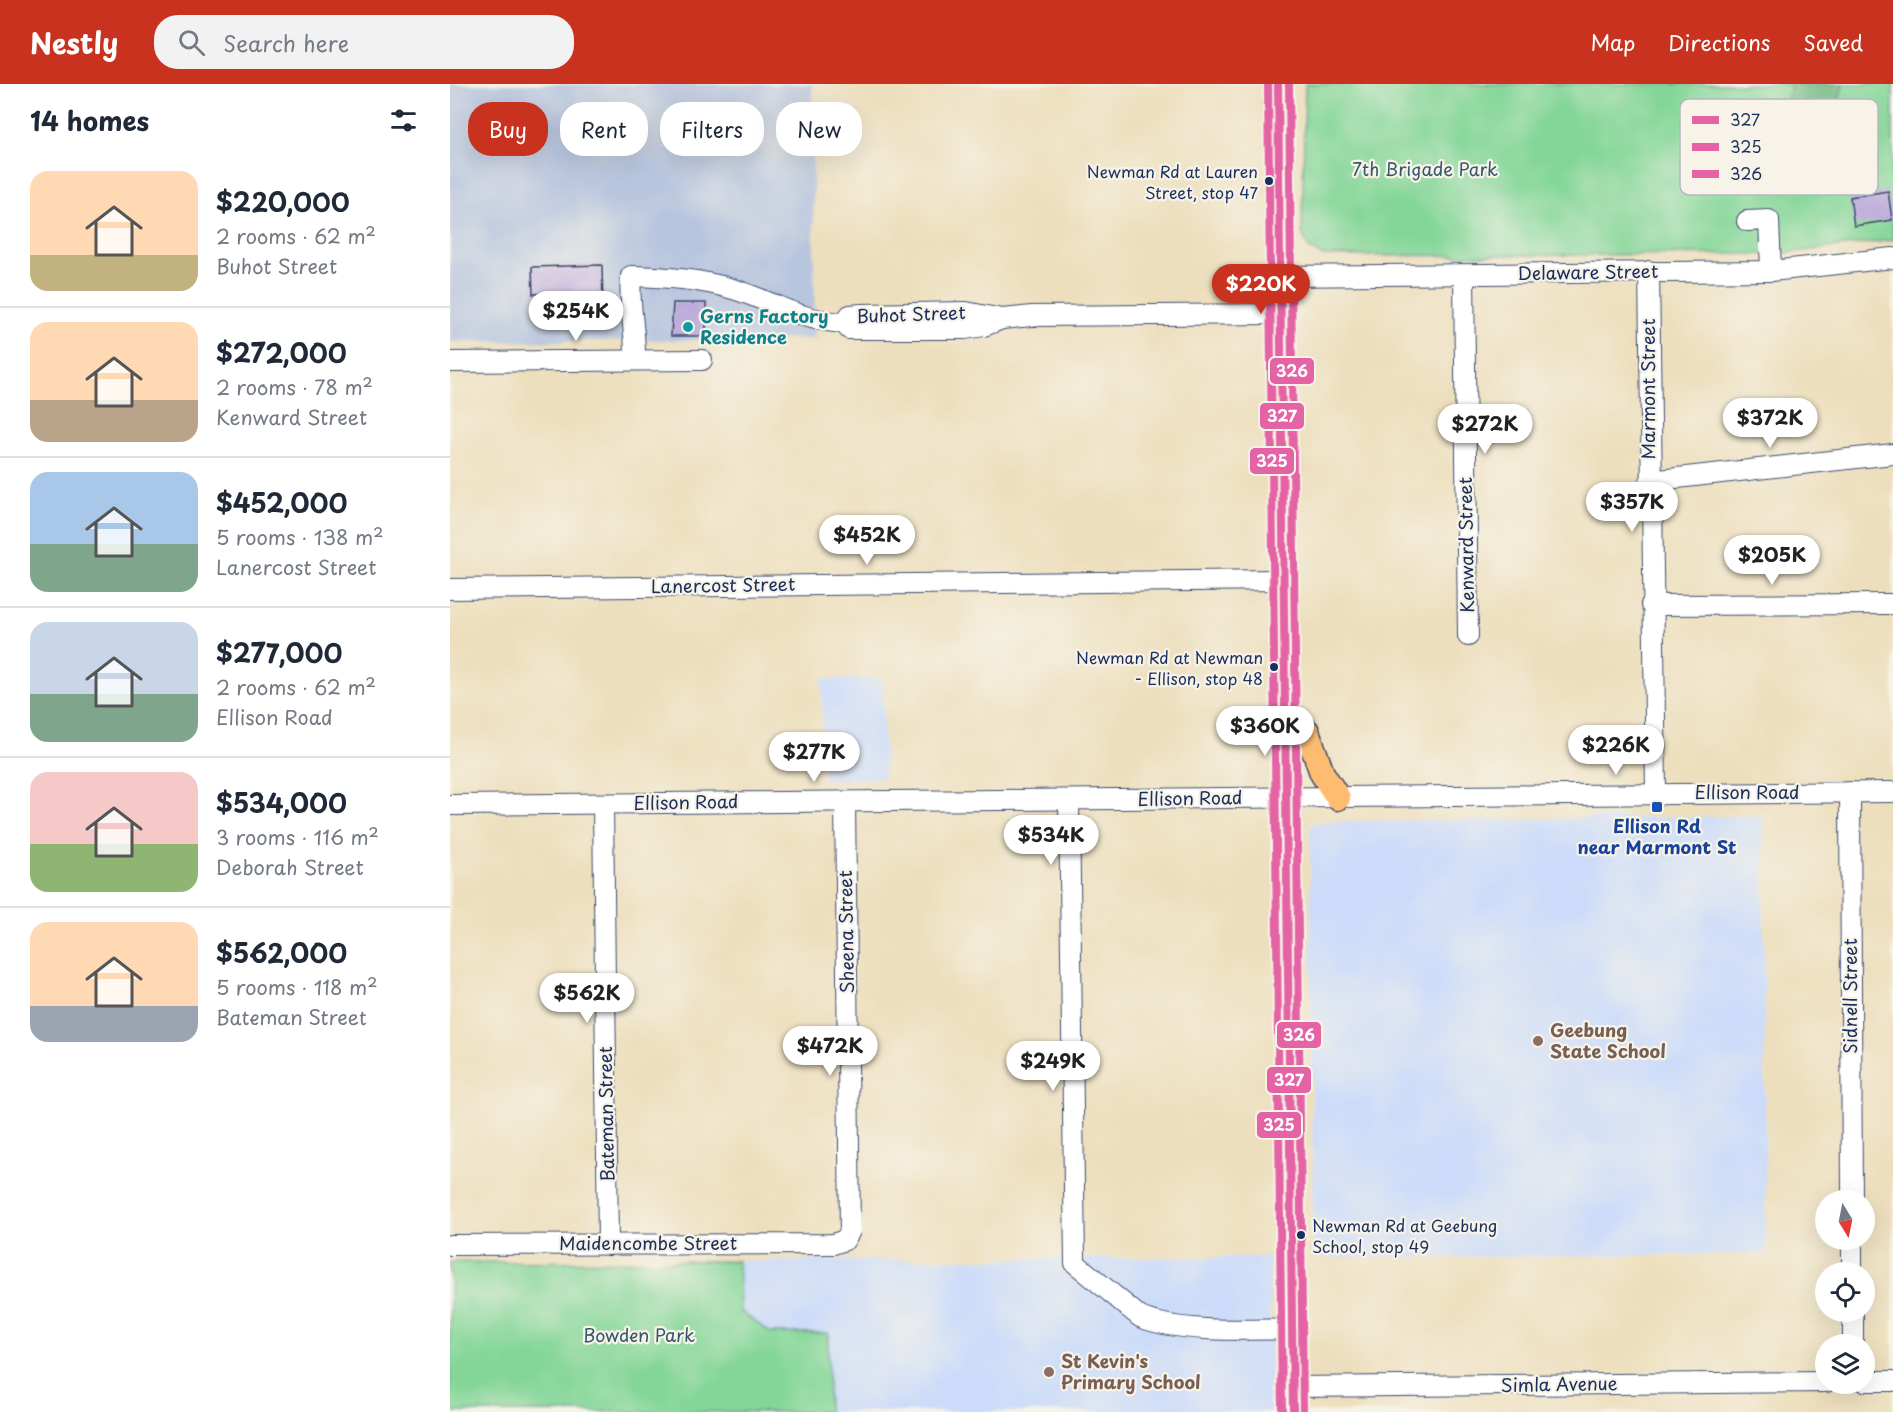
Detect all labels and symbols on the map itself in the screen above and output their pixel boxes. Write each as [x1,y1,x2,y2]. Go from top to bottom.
legend [1680,99,1878,195]
text: 327 [1730,107,1760,131]
text: 325 [1730,134,1761,158]
park label: 7th Brigade Park [1352,155,1498,182]
place label: Newman Rd at Lauren Street, stop 47 [1087,159,1258,204]
text: 326 [1730,161,1762,185]
marker: Newman Rd at Lauren Street, stop 47 [1263,175,1275,187]
street label: Delaware Street [1518,257,1658,286]
pin: $220K [1219,264,1303,315]
pin: $254K [534,291,618,342]
street label: Buhot Street [856,298,966,329]
place label: Gerns Factory Residence [700,302,828,350]
street label: Marmont Street [1634,319,1661,459]
marker: Gerns Factory Residence [681,320,695,334]
line badge: 326 [1269,357,1315,385]
text: 326 [1276,358,1308,382]
pin: $372K [1728,398,1812,449]
line badge: 327 [1259,402,1305,430]
text: 327 [1267,403,1297,427]
pin: $272K [1443,404,1527,455]
line badge: 325 [1249,447,1295,475]
text: 325 [1256,448,1288,472]
street label: Kenward Street [1451,477,1480,613]
pin: $357K [1590,482,1674,533]
pin: $452K [825,515,909,566]
pin: $205K [1730,535,1814,586]
street label: Lanercost Street [651,570,795,599]
place label: Newman Rd at Newman - Ellison, stop 48 [1076,645,1263,690]
marker: Newman Rd at Newman - Ellison, stop 48 [1268,661,1280,673]
pin: $360K [1223,706,1307,757]
pin: $226K [1574,725,1658,776]
pin: $277K [772,732,856,783]
street label: Ellison Road [1695,778,1800,805]
street label: Ellison Road [1137,783,1243,812]
street label: Ellison Road [633,787,739,816]
marker: Ellison Rd near Marmont St [1650,800,1664,814]
place label: Ellison Rd near Marmont St [1577,812,1737,860]
pin: $534K [1009,815,1093,866]
street label: Sheena Street [831,870,860,994]
street label: Sidnell Street [1836,938,1863,1054]
pin: $562K [545,973,629,1024]
place label: Geebung State School [1550,1016,1666,1064]
line badge: 326 [1276,1021,1322,1049]
text: 326 [1283,1022,1315,1046]
pin: $472K [788,1026,872,1077]
marker: Geebung State School [1531,1034,1545,1048]
pin: $249K [1011,1041,1095,1092]
street label: Bateman Street [591,1046,620,1182]
line badge: 327 [1266,1066,1312,1094]
text: 327 [1274,1067,1304,1091]
line badge: 325 [1256,1111,1302,1139]
text: 325 [1263,1112,1295,1136]
north arrow [1815,1190,1875,1250]
place label: Newman Rd at Geebung School, stop 49 [1312,1213,1497,1258]
street label: Maidencombe Street [559,1229,737,1256]
marker: Newman Rd at Geebung School, stop 49 [1295,1229,1307,1241]
park label: Bowden Park [583,1321,695,1348]
place label: St Kevin's Primary School [1061,1347,1201,1395]
marker: St Kevin's Primary School [1042,1365,1056,1379]
street label: Simla Avenue [1500,1369,1618,1398]

